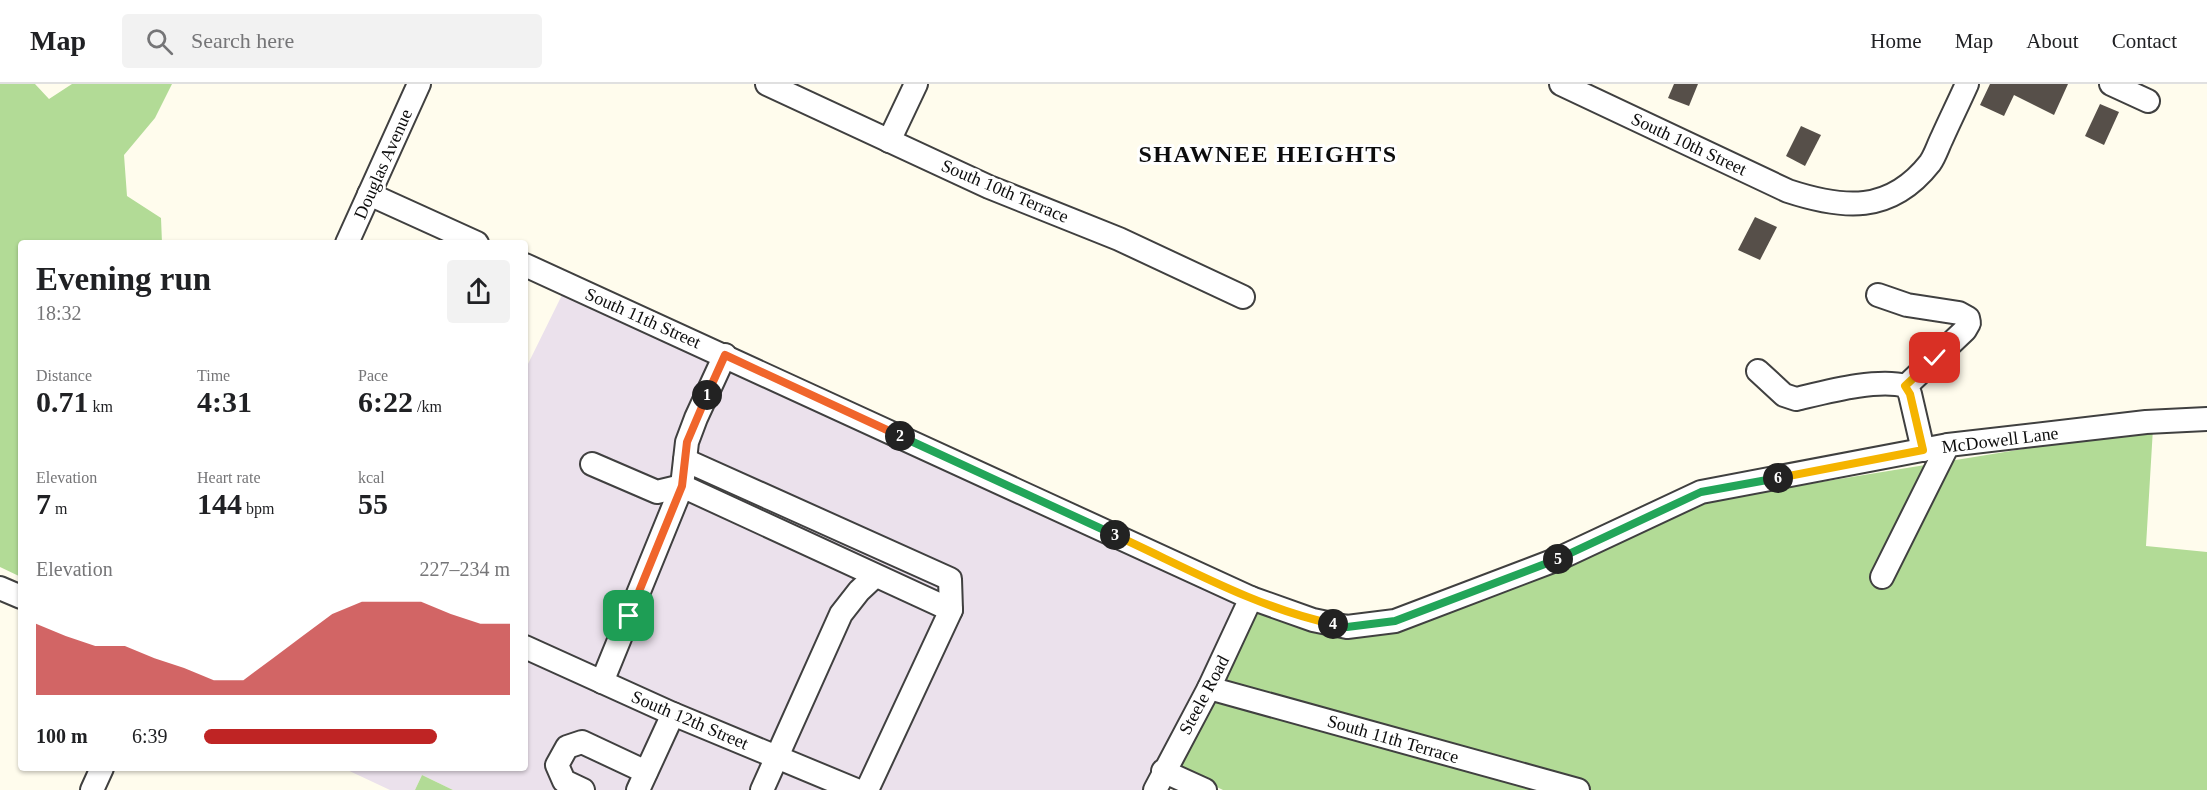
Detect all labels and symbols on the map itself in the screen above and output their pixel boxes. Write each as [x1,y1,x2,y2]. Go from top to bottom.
street label: Douglas Avenue [350,106,416,222]
street label: South 10th Street [1628,109,1750,179]
district label: SHAWNEE HEIGHTS [1138,141,1398,167]
street label: South 10th Terrace [938,155,1072,227]
street label: South 11th Street [582,284,704,352]
pin [1909,332,1960,383]
pin: 1 [692,380,722,410]
pin: 2 [885,421,915,451]
street label: McDowell Lane [1940,423,2060,457]
pin: 6 [1763,463,1793,493]
pin: 3 [1100,520,1130,550]
pin: 5 [1543,544,1573,574]
pin [603,590,654,641]
pin: 4 [1318,609,1348,639]
street label: Steele Road [1175,652,1233,738]
street label: South 12th Street [629,686,751,754]
street label: South 11th Terrace [1325,711,1461,767]

